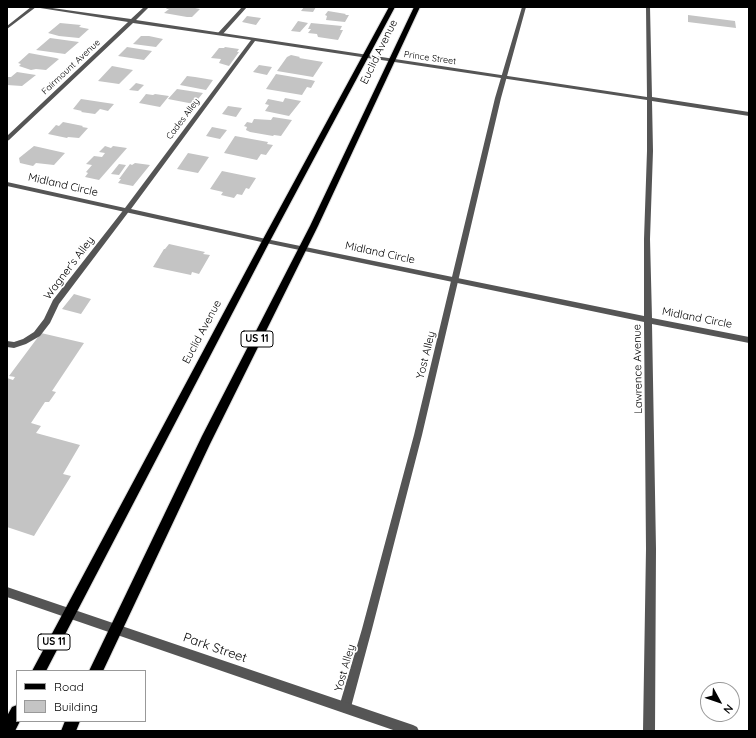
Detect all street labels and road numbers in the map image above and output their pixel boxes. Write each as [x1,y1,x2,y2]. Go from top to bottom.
street label: Euclid Avenue [358,18,400,86]
street label: Fairmount Avenue [40,37,102,97]
street label: Prince Street [403,49,457,67]
street label: Cades Alley [164,96,202,142]
street label: Midland Circle [27,171,99,199]
street label: Wagner's Alley [41,234,97,302]
street label: Midland Circle [344,239,416,267]
street label: Euclid Avenue [180,298,224,366]
street label: Midland Circle [661,305,733,331]
street label: Lawrence Avenue [631,324,645,414]
street label: Yost Alley [414,330,438,380]
road number: US 11 [241,331,273,347]
street label: Park Street [181,630,249,666]
road number: US 11 [38,634,70,650]
street label: Yost Alley [332,643,358,693]

